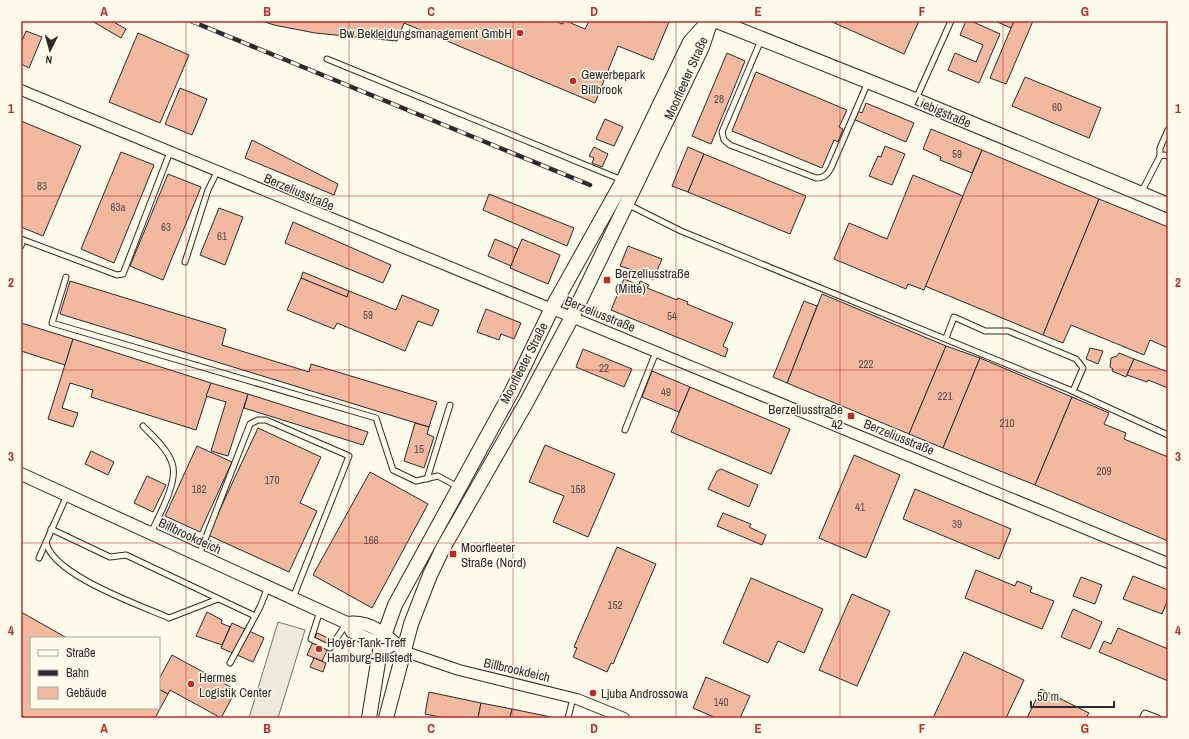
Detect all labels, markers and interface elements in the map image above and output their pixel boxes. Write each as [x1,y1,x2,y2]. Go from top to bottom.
text: A [100,3,108,20]
text: B [263,3,271,20]
text: C [427,3,435,20]
text: D [590,3,598,20]
text: E [754,3,762,20]
text: F [919,3,926,20]
text: G [1081,3,1089,20]
place label: Bw Bekleidungsmanagement GmbH [340,25,512,42]
marker: Bw Bekleidungsmanagement GmbH [515,28,525,38]
north arrow [30,30,70,70]
street label: Moorfleeter Straße [660,34,712,122]
text: N [45,53,53,67]
place label: Gewerbepark Billbrook [581,66,646,98]
marker: Gewerbepark Billbrook [568,76,578,86]
house number: 28 [714,92,724,106]
street label: Liebigstraße [912,92,974,132]
text: 1 [8,100,14,117]
house number: 60 [1052,100,1062,114]
text: 1 [1175,100,1181,117]
house number: 59 [952,147,962,161]
street label: Berzeliusstraße [261,170,337,214]
house number: 83 [37,179,47,193]
house number: 63a [110,200,126,214]
house number: 63 [161,220,171,234]
house number: 61 [217,229,227,243]
place label: Berzeliusstraße (Mitte) [615,265,690,297]
text: 2 [8,274,14,291]
text: 2 [1175,274,1181,291]
marker: Berzeliusstraße (Mitte) [602,275,612,285]
street label: Berzeliusstraße [562,292,638,336]
house number: 59 [363,308,373,322]
house number: 54 [667,309,677,323]
street label: Moorfleeter Straße [496,319,552,406]
house number: 222 [858,357,874,371]
house number: 22 [599,361,609,375]
house number: 49 [661,385,671,399]
house number: 221 [937,389,953,403]
place label: Berzeliusstraße 42 [768,401,843,433]
marker: Berzeliusstraße 42 [846,411,856,421]
street label: Berzeliusstraße [861,415,937,459]
house number: 210 [999,416,1015,430]
house number: 15 [414,442,424,456]
text: 3 [8,448,14,465]
text: 3 [1175,448,1181,465]
house number: 209 [1096,464,1112,478]
house number: 170 [264,473,280,487]
house number: 182 [191,482,207,496]
house number: 158 [570,482,586,496]
house number: 41 [855,500,865,514]
street label: Billbrookdeich [156,514,224,558]
house number: 39 [952,517,962,531]
house number: 166 [363,533,379,547]
place label: Moorfleeter Straße (Nord) [461,539,527,571]
marker: Moorfleeter Straße (Nord) [448,549,458,559]
house number: 152 [607,598,623,612]
text: 4 [8,622,14,639]
text: 4 [1175,622,1181,639]
place label: Hoyer Tank-Treff Hamburg-Billstedt [327,634,412,666]
legend [30,637,160,709]
marker: Hoyer Tank-Treff Hamburg-Billstedt [314,644,324,654]
text: Straße [66,645,96,661]
street label: Billbrookdeich [482,654,552,686]
text: Bahn [66,665,89,681]
place label: Hermes Logistik Center [199,669,272,701]
marker: Hermes Logistik Center [186,679,196,689]
scale bar [1031,683,1114,709]
text: Gebäude [66,685,107,701]
place label: Ljuba Androssowa [601,685,688,702]
marker: Ljuba Androssowa [588,688,598,698]
text: 50 m [1037,689,1059,705]
house number: 140 [713,695,729,709]
text: A [100,720,108,737]
text: B [263,720,271,737]
text: C [427,720,435,737]
text: D [590,720,598,737]
text: E [754,720,762,737]
text: F [919,720,926,737]
text: G [1081,720,1089,737]

